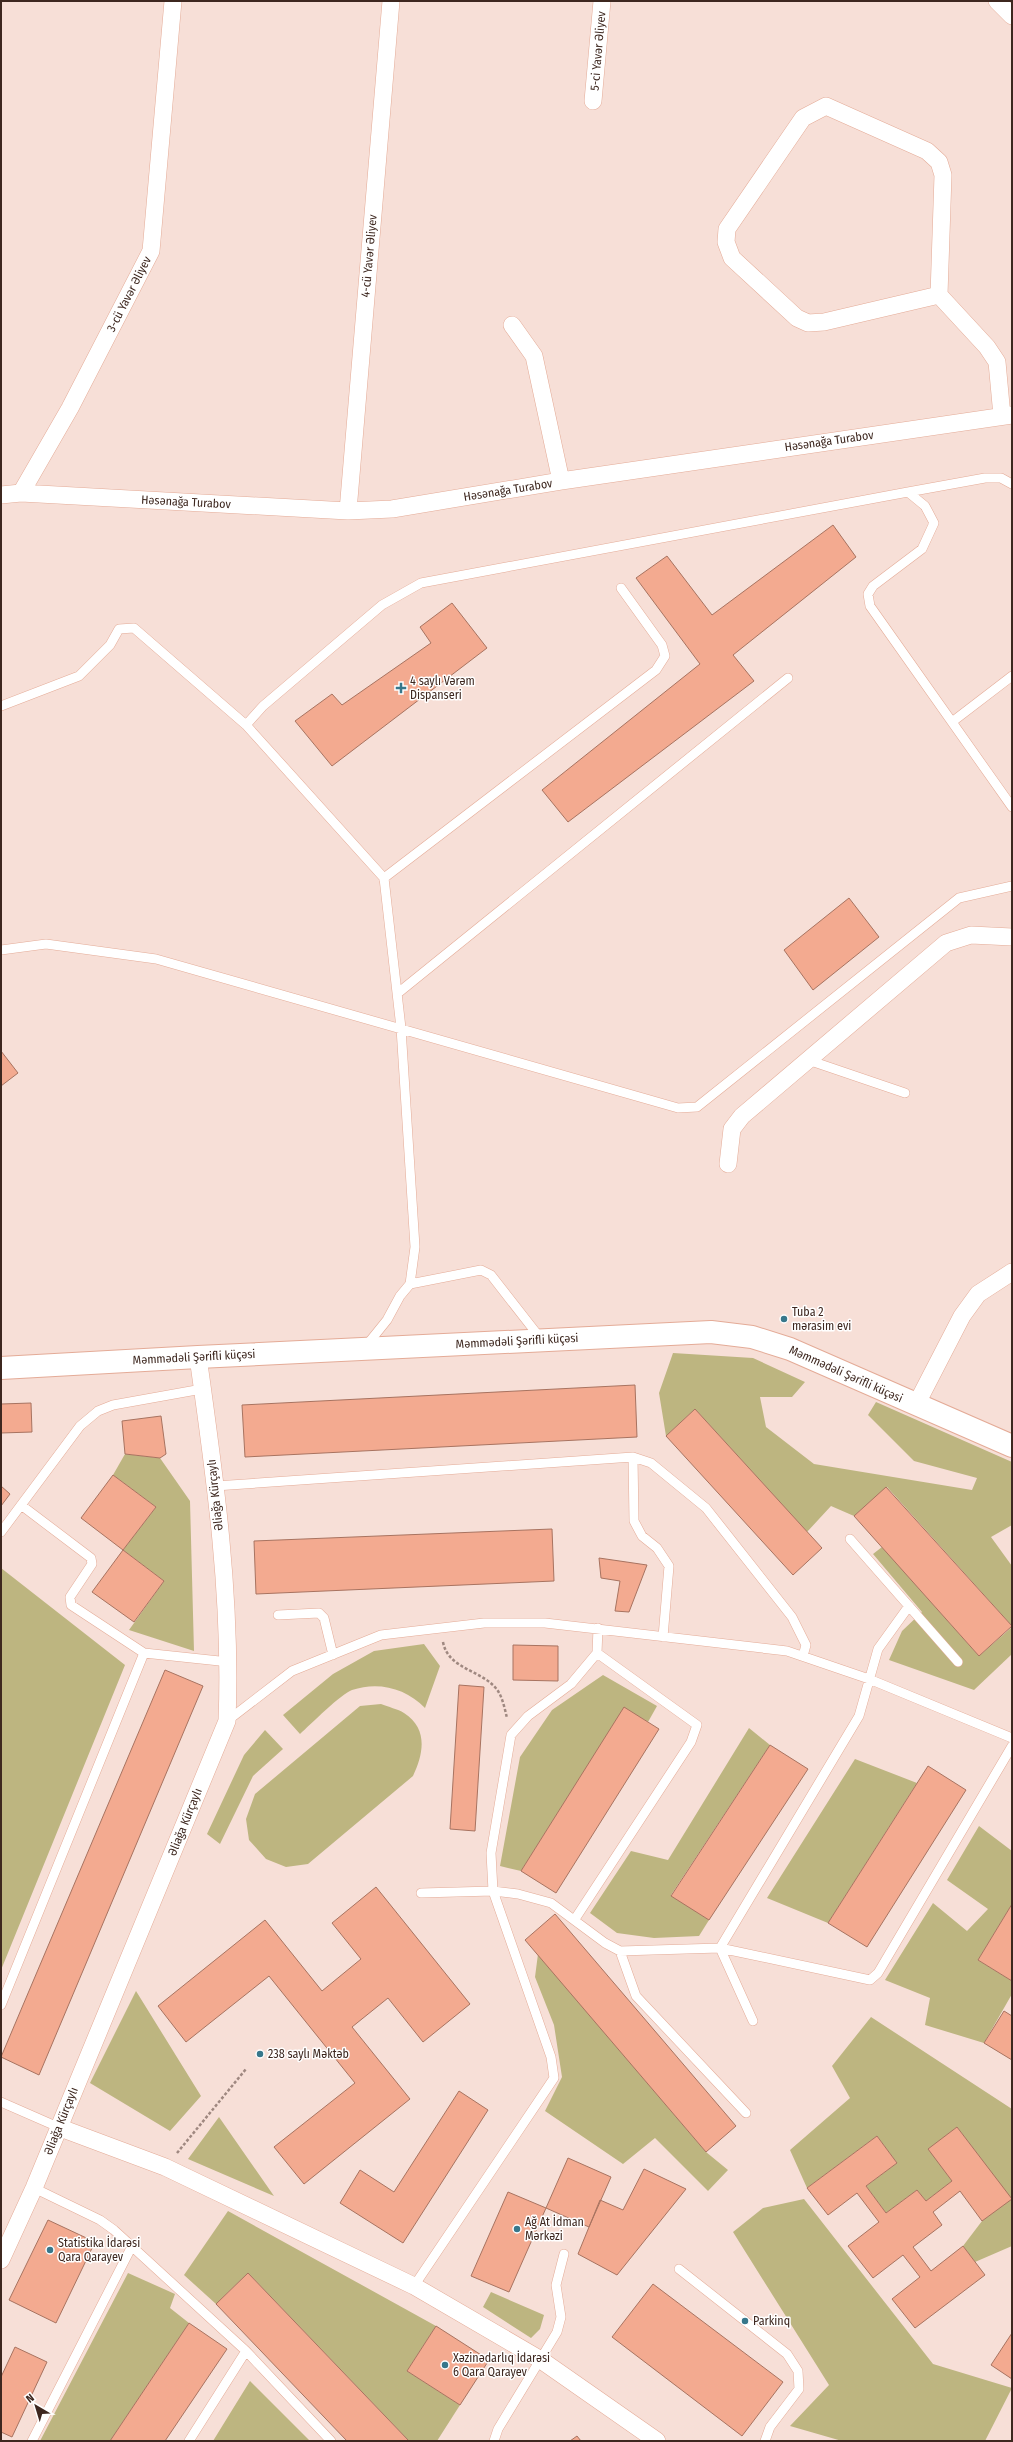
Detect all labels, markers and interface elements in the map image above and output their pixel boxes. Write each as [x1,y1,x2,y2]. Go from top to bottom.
street label: 5-ci Yavər Əliyev [588,10,609,91]
street label: 4-cü Yavər Əliyev [358,213,380,298]
street label: 3-cü Yavər Əliyev [104,253,154,334]
street label: Həsənağa Turabov [784,428,875,454]
street label: Həsənağa Turabov [463,476,554,504]
street label: Həsənağa Turabov [141,493,232,511]
place label: 4 saylı Vərəm Dispanseri [410,674,475,702]
marker: 4 saylı Vərəm Dispanseri [395,682,407,694]
place label: Tuba 2 mərasim evi [792,1305,851,1333]
marker: Tuba 2 mərasim evi [779,1314,789,1324]
street label: Məmmədəli Şərifli küçəsi [455,1331,579,1351]
street label: Məmmədəli Şərifli küçəsi [787,1343,905,1405]
street label: Məmmədəli Şərifli küçəsi [132,1347,256,1367]
street label: Əliağa Kürçaylı [204,1459,226,1531]
street label: Əliağa Kürçaylı [165,1786,205,1858]
place label: 238 saylı Məktəb [268,2047,349,2061]
marker: 238 saylı Məktəb [255,2049,265,2059]
street label: Əliağa Kürçaylı [41,2085,81,2157]
place label: Ağ At İdman Mərkəzi [525,2214,584,2243]
marker: Ağ At İdman Mərkəzi [512,2224,522,2234]
place label: Statistika İdarəsi Qara Qarayev [58,2235,140,2264]
marker: Statistika İdarəsi Qara Qarayev [45,2245,55,2255]
place label: Parkinq [753,2314,790,2328]
marker: Parkinq [740,2316,750,2326]
place label: Xəzinədarlıq İdarəsi 6 Qara Qarayev [453,2350,550,2379]
marker: Xəzinədarlıq İdarəsi 6 Qara Qarayev [440,2360,450,2370]
north arrow [16,2386,56,2426]
text: N [24,2391,37,2406]

